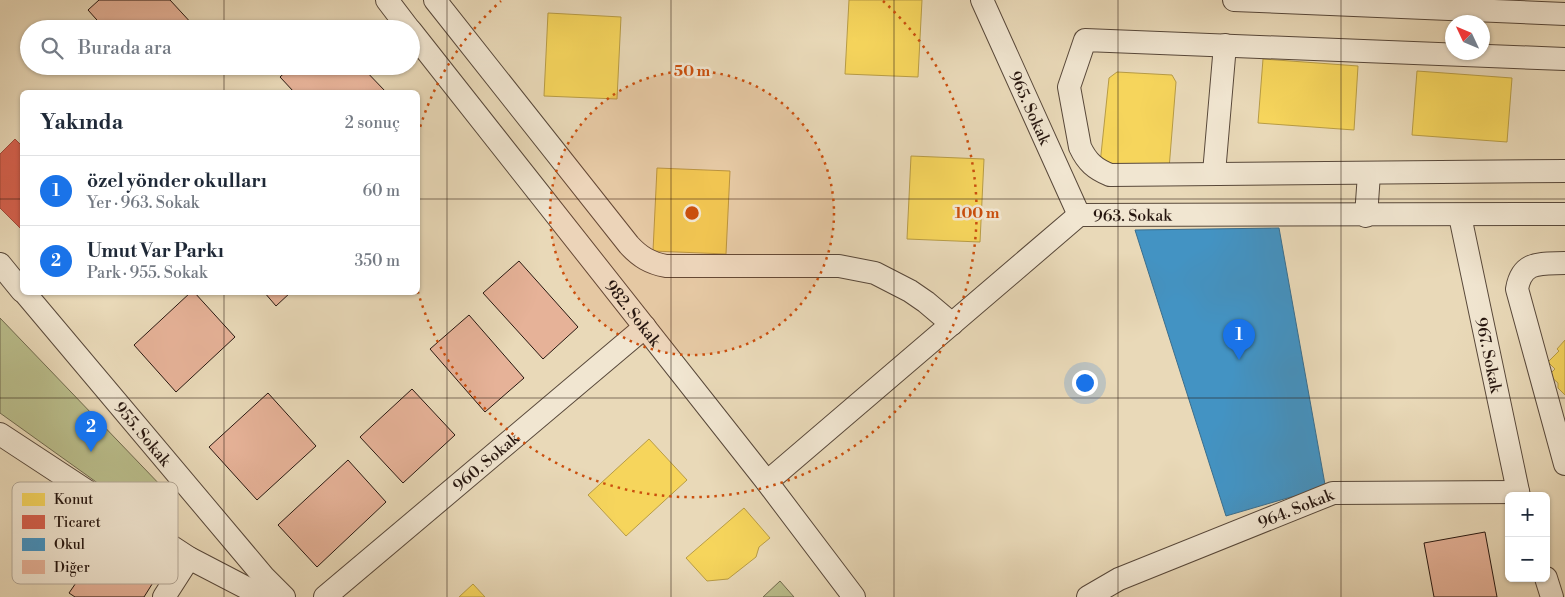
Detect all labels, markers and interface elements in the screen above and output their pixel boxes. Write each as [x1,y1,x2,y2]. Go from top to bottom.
north arrow [1445,15,1490,60]
search box [20,20,420,75]
icon: search [38,34,66,62]
text: Burada ara [78,36,172,60]
text: 50 m [674,62,710,81]
street label: 965. Sokak [1004,68,1056,149]
text: Yakında [40,110,123,136]
text: 2 sonuç [345,113,400,133]
text: özel yönder okulları [87,169,267,193]
text: 1 [52,181,60,201]
text: 60 m [362,181,400,201]
text: Yer · 963. Sokak [87,193,199,213]
centre of rings [683,204,701,222]
text: 100 m [955,204,1000,223]
street label: 963. Sokak [1093,206,1173,226]
text: Umut Var Parkı [87,239,224,263]
text: 2 [51,251,61,271]
text: 350 m [354,251,400,271]
text: Park · 955. Sokak [87,263,207,283]
street label: 982. Sokak [600,276,666,352]
street label: 967. Sokak [1471,316,1506,396]
pin: 1 [1223,319,1255,360]
your location [1072,370,1098,396]
street label: 955. Sokak [110,398,176,472]
pin: 2 [75,411,107,452]
street label: 960. Sokak [449,428,525,496]
legend [12,482,178,584]
street label: 964. Sokak [1255,484,1338,533]
text: Konut [54,491,93,509]
map controls [1505,492,1550,582]
button: + [1505,492,1550,537]
text: Ticaret [54,514,101,532]
text: Okul [54,536,85,554]
button: − [1505,537,1550,582]
text: Diğer [54,559,90,577]

